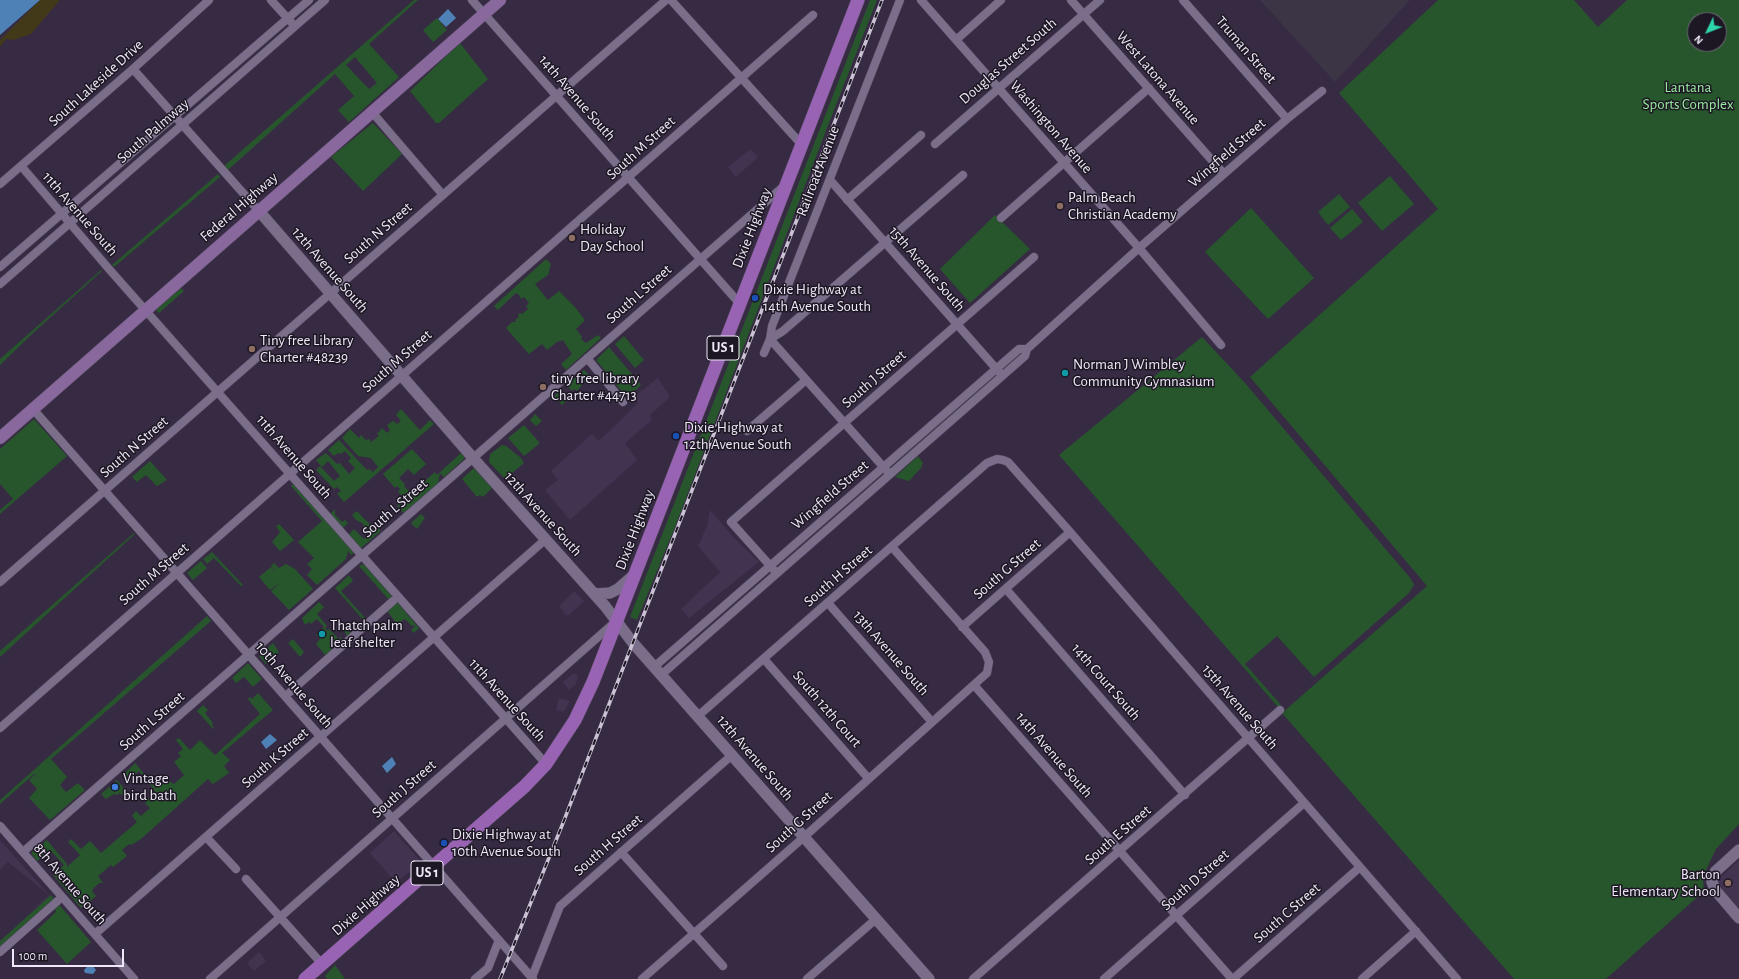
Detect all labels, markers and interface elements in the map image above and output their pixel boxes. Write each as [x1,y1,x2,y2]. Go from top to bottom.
north arrow [1687,12,1727,52]
street label: Truman Street [1212,13,1280,87]
street label: Douglas Street South [956,14,1060,108]
street label: West Latona Avenue [1112,27,1204,129]
text: N [1692,33,1705,46]
street label: South Lakeside Drive [45,36,147,130]
street label: 14th Avenue South [535,51,619,145]
street label: Washington Avenue [1006,77,1096,177]
park label: Lantana Sports Complex [1642,78,1734,113]
street label: South Palmway [113,95,193,167]
street label: South M Street [603,112,679,184]
street label: Wingfield Street [1185,115,1269,191]
street label: Railroad Avenue [793,123,843,219]
street label: 11th Avenue South [38,168,122,260]
street label: Federal Highway [196,168,282,246]
street label: Dixie Highway [728,185,776,271]
place label: Palm Beach Christian Academy [1068,188,1177,223]
street label: South N Street [340,198,416,268]
marker: Palm Beach Christian Academy [1055,201,1065,211]
place label: Holiday Day School [580,220,644,255]
street label: 12th Avenue South [288,223,372,317]
street label: 15th Avenue South [885,223,969,315]
marker: Holiday Day School [567,233,577,243]
street label: South L Street [603,261,675,327]
place label: Dixie Highway at 14th Avenue South [763,280,871,315]
marker: Dixie Highway at 14th Avenue South [750,293,760,303]
street label: South M Street [358,326,436,396]
place label: Tiny free Library Charter #48239 [260,331,353,366]
road number: US 1 [707,336,739,360]
marker: Tiny free Library Charter #48239 [247,344,257,354]
street label: South J Street [838,346,910,412]
place label: Norman J Wimbley Community Gymnasium [1073,355,1214,390]
marker: Norman J Wimbley Community Gymnasium [1060,368,1070,378]
place label: tiny free library Charter #44713 [551,369,639,404]
marker: tiny free library Charter #44713 [538,382,548,392]
street label: 11th Avenue South [252,411,336,503]
street label: South N Street [96,412,172,482]
place label: Dixie Highway at 12th Avenue South [684,418,792,453]
marker: Dixie Highway at 12th Avenue South [671,431,681,441]
street label: Wingfield Street [788,457,872,533]
street label: 12th Avenue South [500,468,586,560]
street label: South L Street [359,475,431,541]
street label: Dixie Highway [611,487,659,573]
street label: South G Street [970,535,1044,603]
street label: South M Street [115,539,193,609]
street label: South H Street [800,541,876,611]
street label: 13th Avenue South [849,607,933,699]
place label: Thatch palm leaf shelter [330,616,403,651]
marker: Thatch palm leaf shelter [317,629,327,639]
street label: 10th Avenue South [252,638,336,732]
street label: 14th Court South [1068,640,1144,724]
street label: 11th Avenue South [465,655,549,745]
street label: 15th Avenue South [1198,661,1282,753]
street label: South 12th Court [789,667,865,751]
street label: South L Street [116,688,188,754]
street label: 14th Avenue South [1012,708,1096,802]
street label: 12th Avenue South [713,711,797,805]
street label: South K Street [238,724,312,792]
street label: South J Street [368,756,440,822]
place label: Vintage bird bath [123,769,177,804]
marker: Vintage bird bath [110,782,120,792]
street label: South G Street [762,787,836,857]
street label: South E Street [1081,801,1155,869]
street label: South H Street [570,810,646,880]
place label: Dixie Highway at 10th Avenue South [452,825,561,860]
marker: Dixie Highway at 10th Avenue South [439,838,449,848]
street label: 8th Avenue South [30,839,110,929]
street label: South D Street [1157,846,1233,914]
road number: US 1 [411,861,443,885]
place label: Barton Elementary School [1611,865,1720,900]
street label: Dixie Highway [328,870,404,940]
marker: Barton Elementary School [1723,878,1733,888]
street label: South C Street [1250,879,1324,947]
scale bar [14,941,126,967]
text: 100 m [19,950,47,962]

